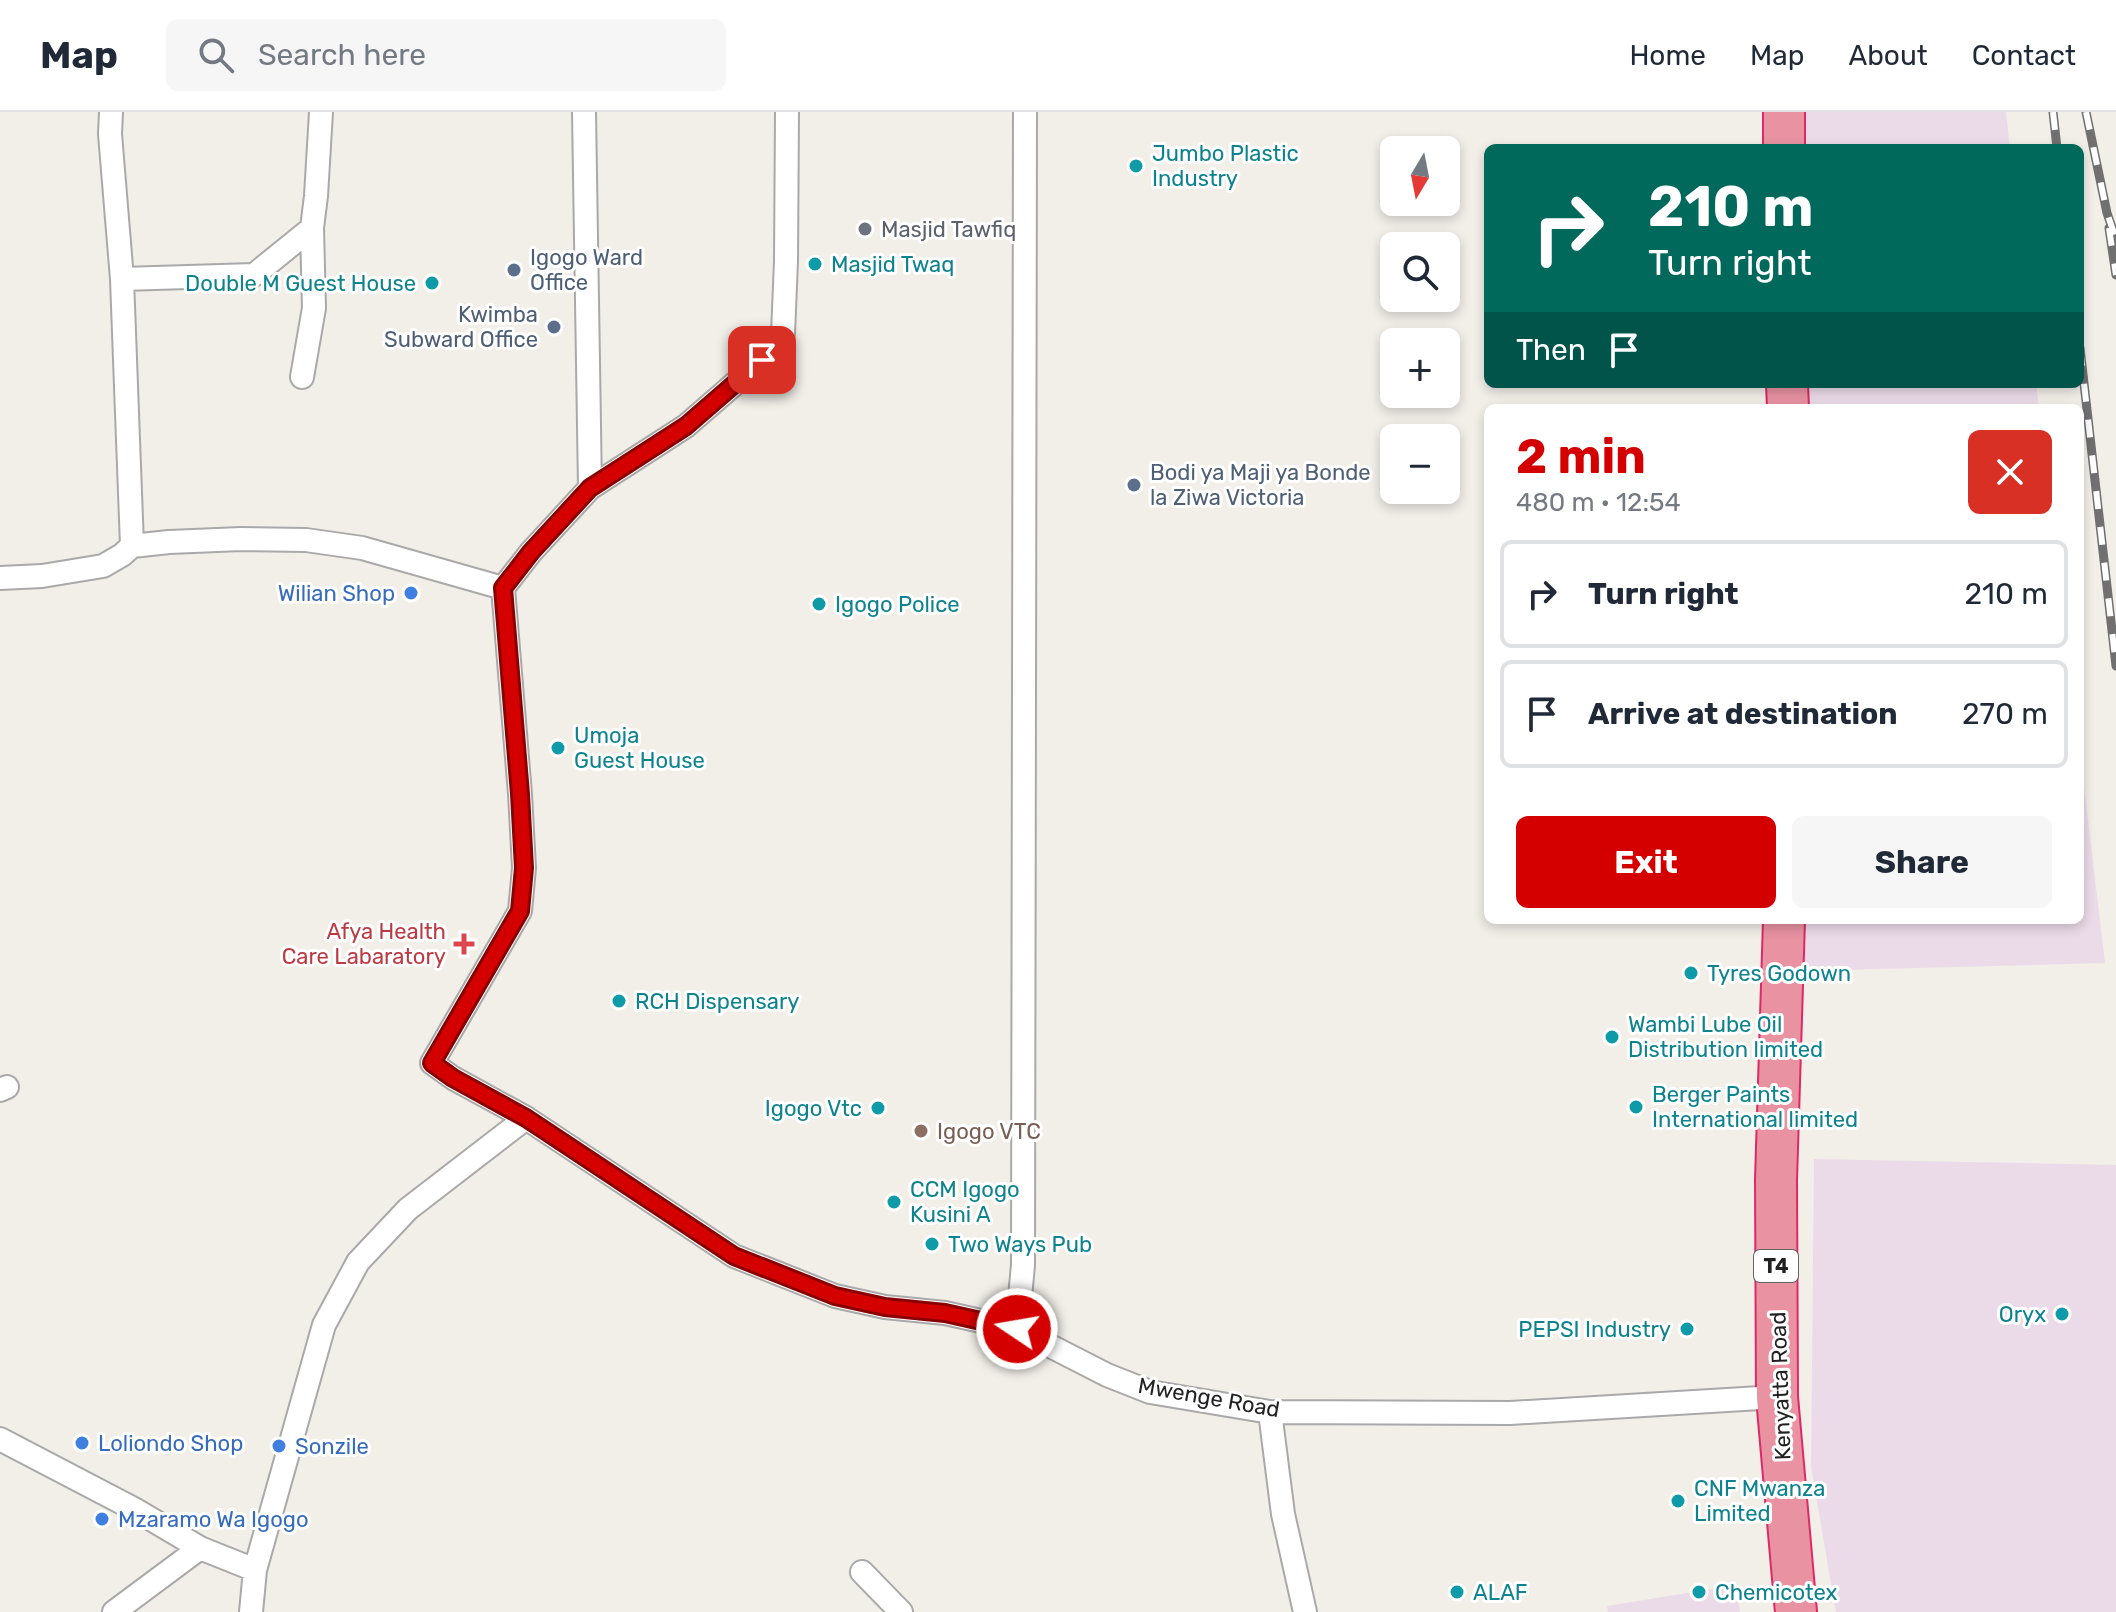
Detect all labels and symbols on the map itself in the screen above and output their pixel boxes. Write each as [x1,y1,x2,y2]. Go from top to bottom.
north arrow [1380,136,1460,216]
place label: Jumbo Plastic Industry [1152,140,1299,192]
marker: Jumbo Plastic Industry [1127,157,1145,175]
place label: Masjid Tawfiq [881,216,1016,243]
marker: Masjid Tawfiq [856,220,874,238]
place label: Igogo Ward Office [530,244,643,296]
place label: Masjid Twaq [831,251,954,278]
marker: Masjid Twaq [806,255,824,273]
marker: Igogo Ward Office [505,261,523,279]
place label: Double M Guest House [185,270,416,297]
marker: Double M Guest House [423,274,441,292]
place label: Kwimba Subward Office [384,301,538,353]
marker: Kwimba Subward Office [545,318,563,336]
pin [728,326,796,394]
place label: Bodi ya Maji ya Bonde la Ziwa Victoria [1150,459,1371,511]
marker: Bodi ya Maji ya Bonde la Ziwa Victoria [1125,476,1143,494]
place label: Wilian Shop [278,580,395,607]
marker: Wilian Shop [402,584,420,602]
place label: Igogo Police [835,591,960,618]
marker: Igogo Police [810,595,828,613]
place label: Umoja Guest House [574,722,705,774]
marker: Umoja Guest House [549,739,567,757]
place label: Afya Health Care Labaratory [282,918,446,970]
marker: Afya Health Care Labaratory [453,933,475,955]
place label: Tyres Godown [1707,960,1851,987]
marker: Tyres Godown [1682,964,1700,982]
place label: RCH Dispensary [635,988,799,1015]
marker: RCH Dispensary [610,992,628,1010]
place label: Wambi Lube Oil Distribution limited [1628,1011,1823,1063]
marker: Wambi Lube Oil Distribution limited [1603,1028,1621,1046]
place label: Berger Paints International limited [1652,1081,1858,1133]
place label: Igogo Vtc [765,1095,862,1122]
marker: Berger Paints International limited [1627,1098,1645,1116]
marker: Igogo Vtc [869,1099,887,1117]
place label: Igogo VTC [937,1118,1041,1145]
marker: Igogo VTC [912,1122,930,1140]
place label: CCM Igogo Kusini A [910,1176,1020,1228]
marker: CCM Igogo Kusini A [885,1193,903,1211]
place label: Two Ways Pub [948,1231,1092,1258]
marker: Two Ways Pub [923,1235,941,1253]
road number: T4 [1754,1250,1798,1282]
position arrow [975,1287,1059,1371]
place label: Oryx [1999,1301,2046,1328]
marker: Oryx [2053,1305,2071,1323]
street label: Kenyatta Road [1764,1311,1797,1461]
place label: PEPSI Industry [1518,1316,1671,1343]
marker: PEPSI Industry [1678,1320,1696,1338]
street label: Mwenge Road [1136,1372,1282,1423]
place label: Loliondo Shop [98,1430,243,1457]
place label: Sonzile [295,1433,369,1460]
marker: Loliondo Shop [73,1434,91,1452]
marker: Sonzile [270,1437,288,1455]
place label: CNF Mwanza Limited [1694,1475,1825,1527]
marker: CNF Mwanza Limited [1669,1492,1687,1510]
place label: Mzaramo Wa Igogo [118,1506,309,1533]
marker: Mzaramo Wa Igogo [93,1510,111,1528]
place label: ALAF [1473,1579,1528,1606]
place label: Chemicotex [1715,1579,1838,1606]
marker: ALAF [1448,1583,1466,1601]
marker: Chemicotex [1690,1583,1708,1601]

